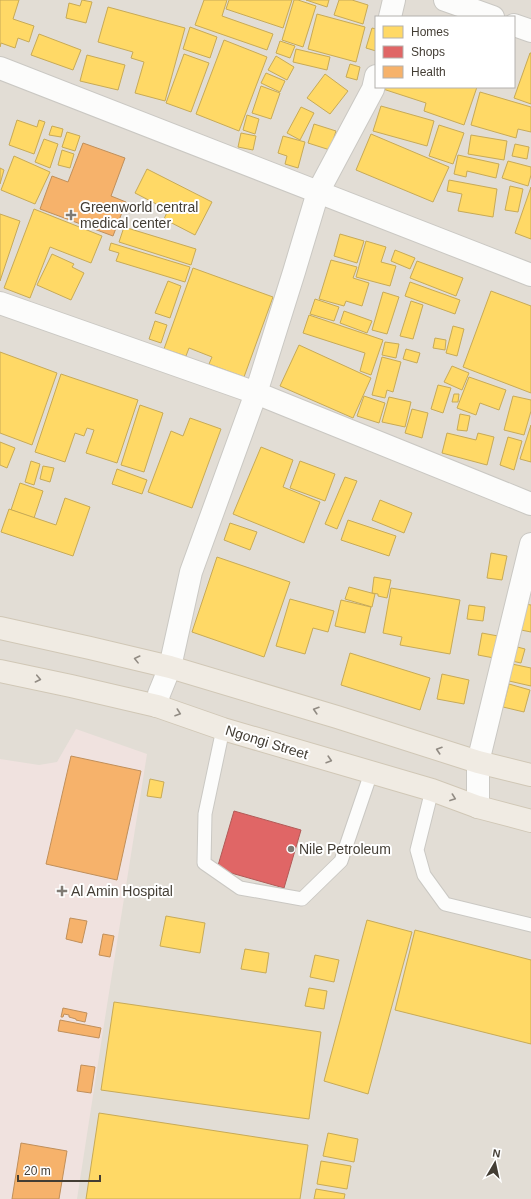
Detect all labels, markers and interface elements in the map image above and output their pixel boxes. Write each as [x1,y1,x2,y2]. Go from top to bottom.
legend [375,16,515,88]
text: Homes [411,25,449,39]
text: Shops [411,45,445,59]
text: Health [411,65,446,79]
place label: Greenworld central medical center [80,199,198,231]
marker: Greenworld central medical center [65,209,77,221]
one-way arrow [134,656,140,664]
one-way arrow [35,674,41,682]
one-way arrow [312,706,319,715]
one-way arrow [174,709,181,717]
street label: Ngongi Street [224,722,310,762]
one-way arrow [436,746,443,755]
one-way arrow [325,755,332,764]
one-way arrow [450,793,457,801]
place label: Nile Petroleum [299,841,391,857]
marker: Nile Petroleum [286,844,296,854]
place label: Al Amin Hospital [71,883,173,899]
marker: Al Amin Hospital [56,885,68,897]
north arrow [475,1143,515,1183]
text: N [492,1147,501,1160]
scale bar [18,1157,100,1183]
text: 20 m [24,1164,51,1178]

